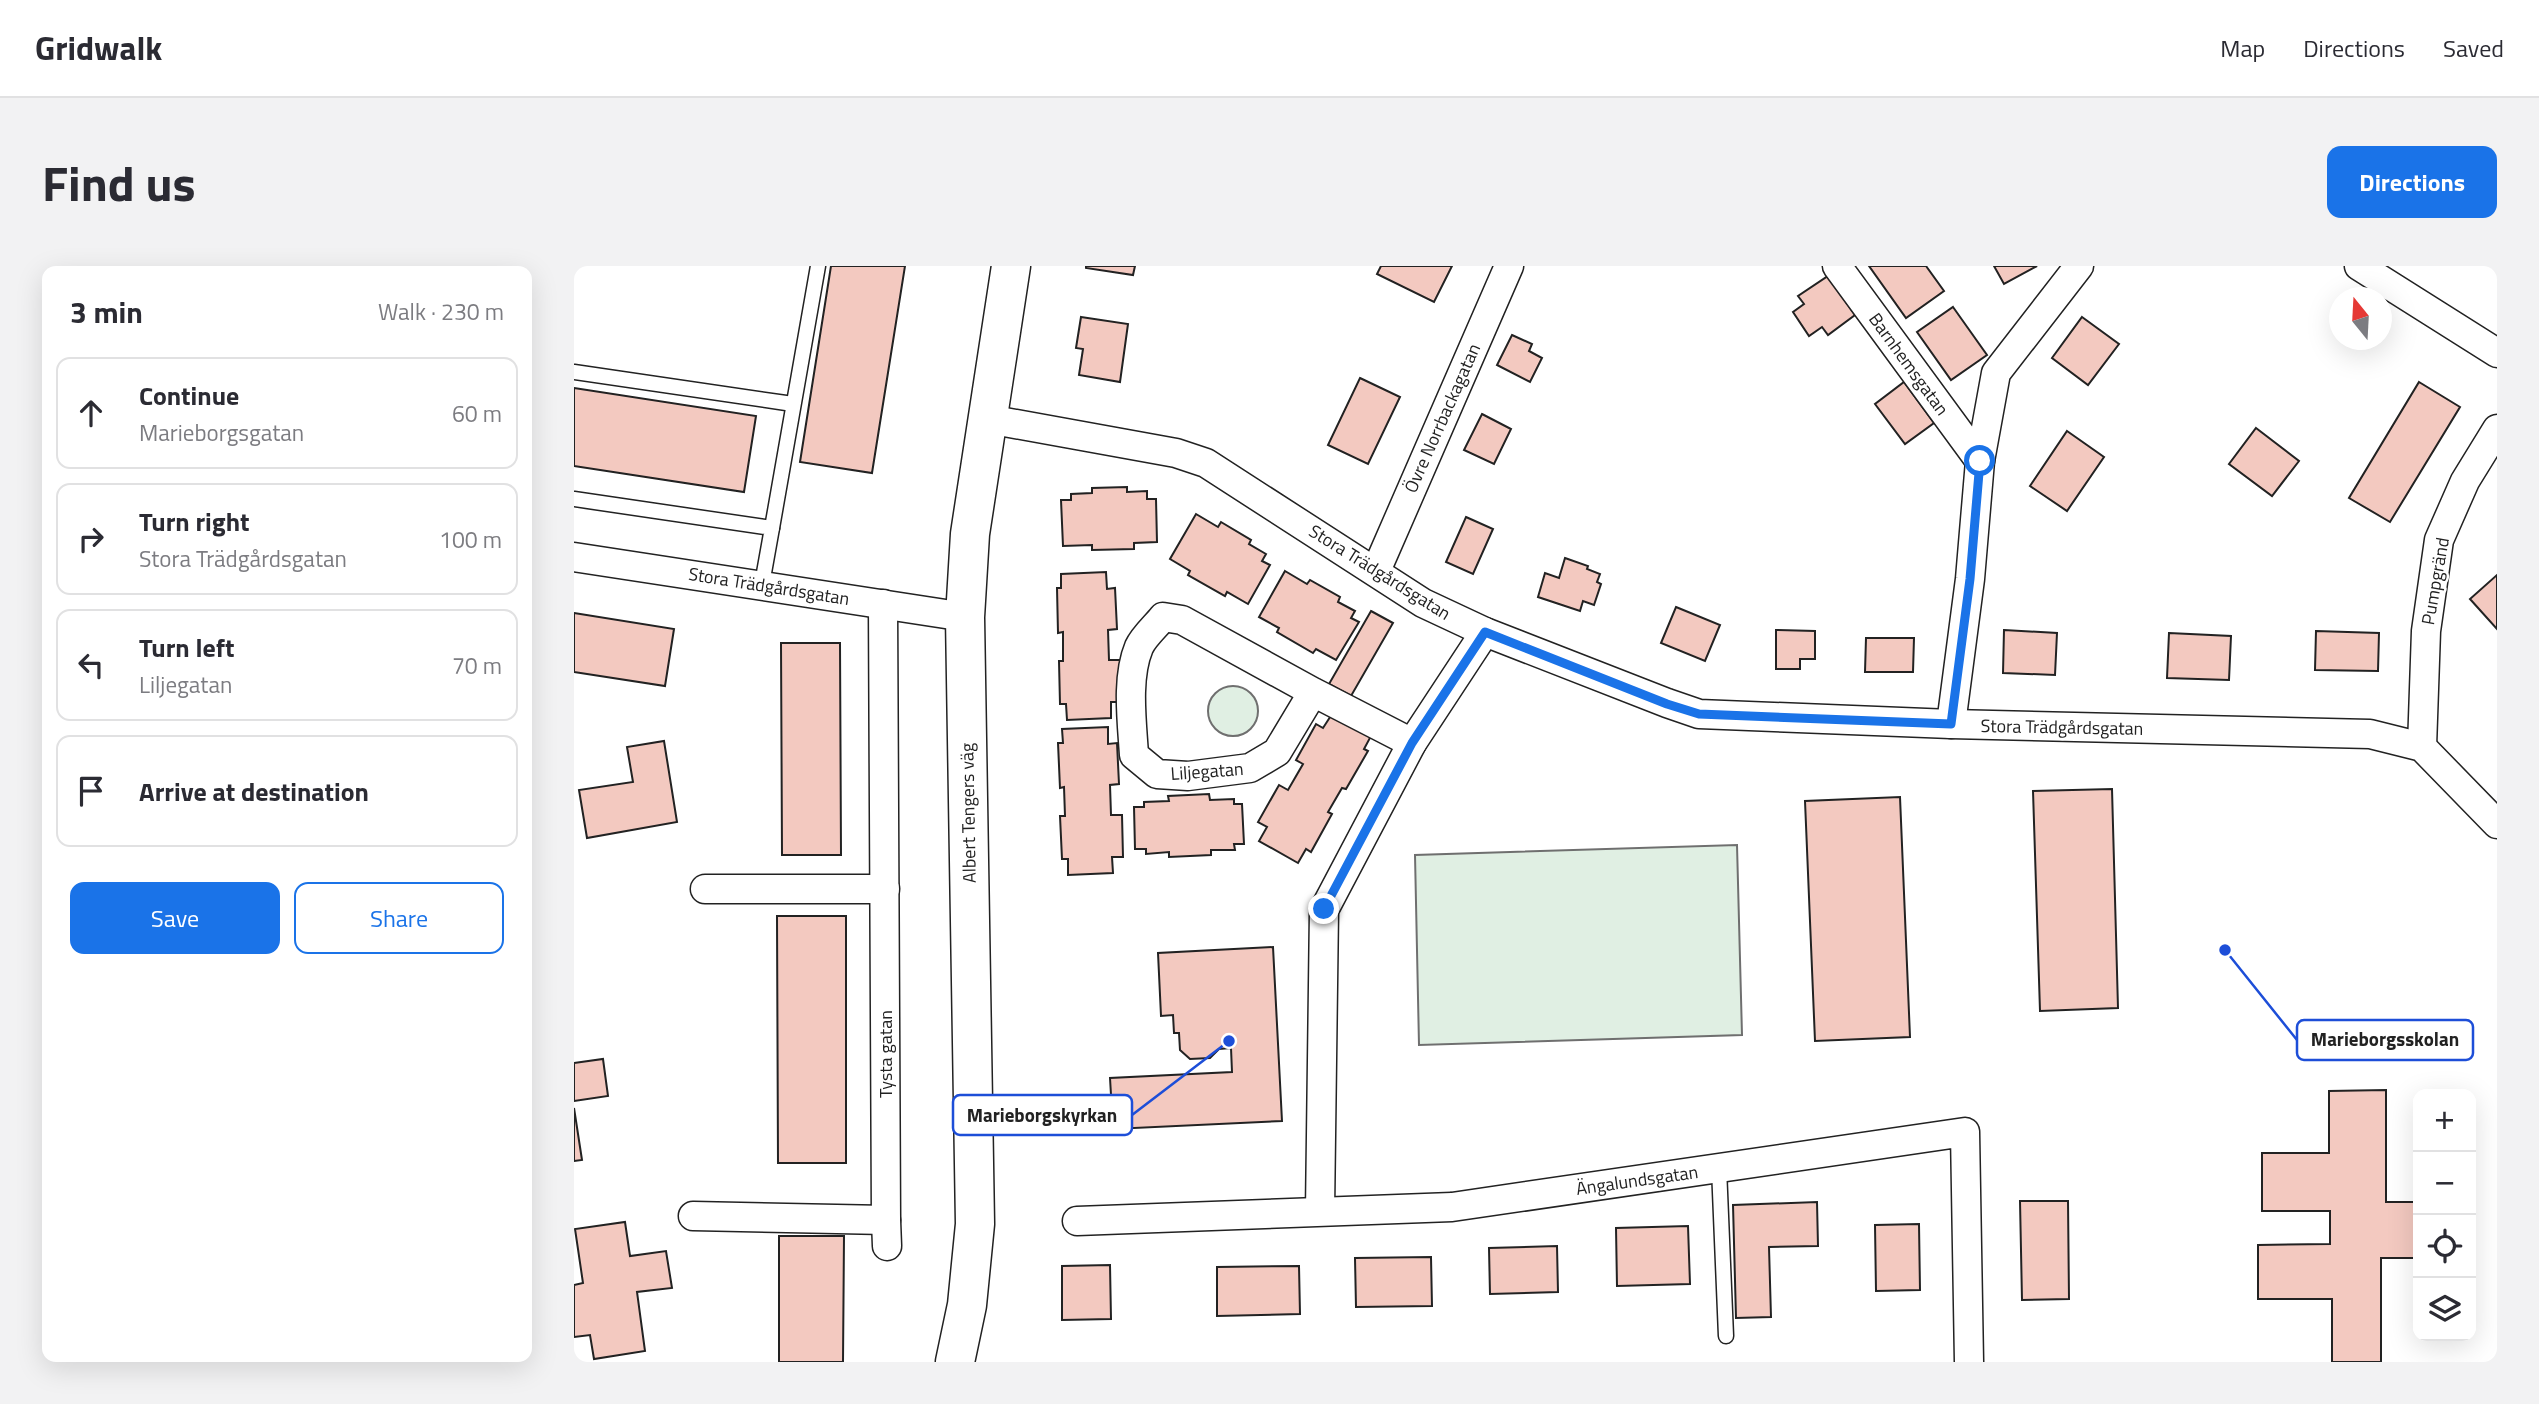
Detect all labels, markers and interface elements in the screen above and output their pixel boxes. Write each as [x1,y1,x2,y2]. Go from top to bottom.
text: Gridwalk [35,23,162,73]
text: Map [2220,30,2265,66]
text: Directions [2303,30,2405,66]
text: Saved [2443,30,2504,66]
text: Find us [42,145,196,220]
button: Directions [2327,146,2497,218]
north arrow [2329,287,2392,350]
text: 3 min [70,289,143,335]
text: Walk · 230 m [378,294,504,329]
street label: Barnhemsgatan [1862,307,1956,421]
street label: Övre Norrbackagatan [1397,339,1487,497]
text: Continue [139,376,239,415]
icon: ahead [72,394,110,432]
text: 60 m [452,396,502,431]
text: Marieborgsgatan [139,415,304,450]
route start [1964,445,1995,476]
text: Turn right [139,502,250,541]
street label: Stora Trädgårdsgatan [1304,517,1456,627]
icon: right [72,520,110,558]
text: 100 m [439,522,502,557]
street label: Pumpgränd [2414,535,2456,627]
text: Stora Trädgårdsgatan [139,541,347,576]
street label: Stora Trädgårdsgatan [687,560,851,612]
text: Turn left [139,628,234,667]
icon: left [72,646,110,684]
text: 70 m [452,648,502,683]
text: Liljegatan [139,667,232,702]
street label: Stora Trädgårdsgatan [1980,712,2144,742]
street label: Albert Tengers väg [953,743,983,883]
street label: Liljegatan [1170,755,1244,787]
icon: arrive [72,772,110,810]
text: Arrive at destination [139,772,369,811]
button: Save [70,882,280,954]
button: Share [294,882,504,954]
route end [1308,893,1339,924]
street label: Tysta gatan [872,1010,899,1098]
callout: Marieborgsskolan [2297,1020,2473,1060]
text: Marieborgsskolan [2311,1024,2459,1053]
map controls [2413,1089,2476,1341]
button: + [2413,1089,2476,1152]
callout: Marieborgskyrkan [953,1095,1132,1135]
text: Marieborgskyrkan [967,1100,1117,1129]
button: − [2413,1152,2476,1215]
street label: Ängalundsgatan [1574,1158,1700,1202]
button: locate [2413,1215,2476,1278]
button: layers [2413,1278,2476,1341]

